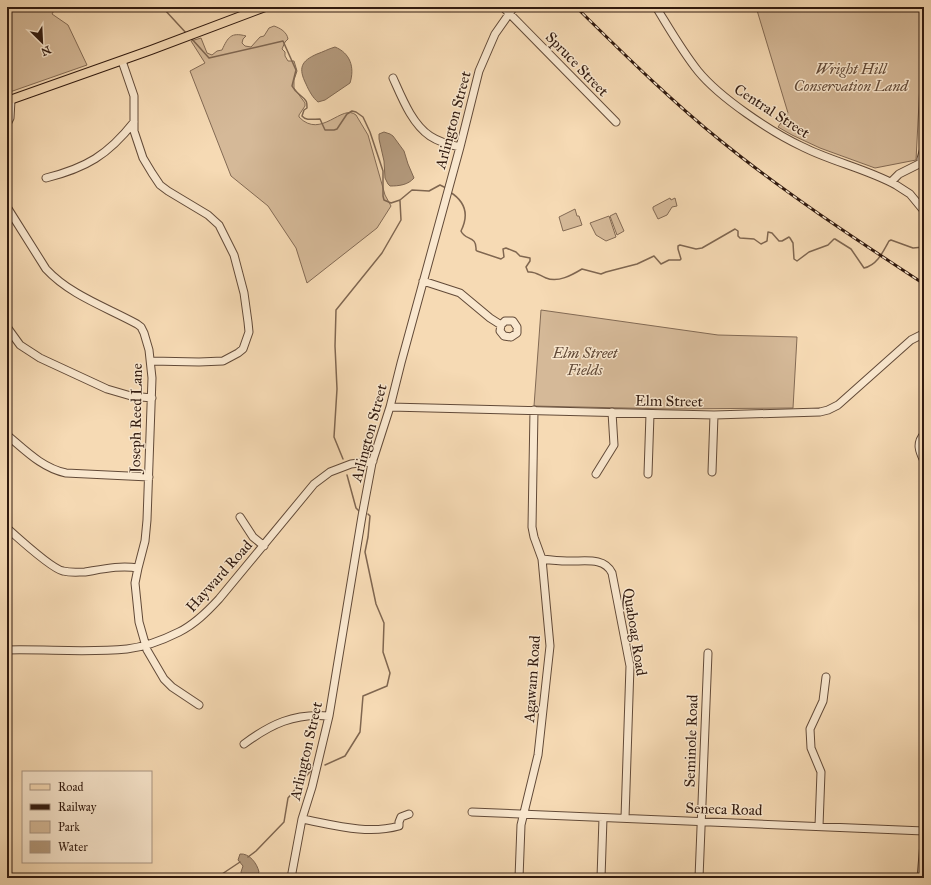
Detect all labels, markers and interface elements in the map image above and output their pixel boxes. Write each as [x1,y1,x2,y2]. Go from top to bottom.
north arrow [22,22,62,62]
street label: Spruce Street [542,28,613,101]
text: N [38,43,53,59]
park label: Wright Hill Conservation Land [794,60,909,95]
street label: Arlington Street [431,68,475,172]
street label: Central Street [731,80,814,142]
park label: Elm Street Fields [552,344,619,379]
street label: Joseph Reed Lane [126,363,147,475]
street label: Arlington Street [347,381,391,485]
street label: Elm Street [635,391,704,411]
street label: Hayward Road [182,536,256,616]
street label: Quaboag Road [619,587,651,678]
street label: Agawam Road [520,634,544,724]
street label: Seminole Road [680,694,702,788]
street label: Arlington Street [286,699,326,803]
legend [22,771,152,863]
text: Road [58,780,84,794]
street label: Seneca Road [685,799,763,819]
text: Railway [58,800,97,814]
text: Park [58,820,80,834]
text: Water [58,840,88,854]

